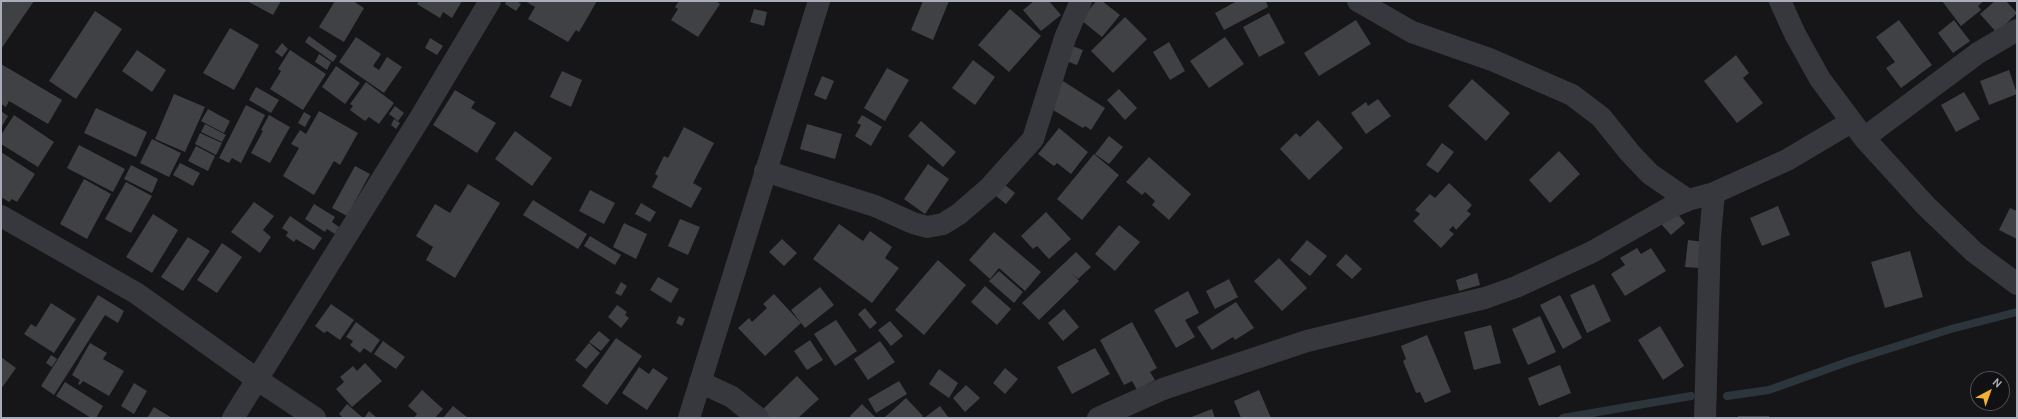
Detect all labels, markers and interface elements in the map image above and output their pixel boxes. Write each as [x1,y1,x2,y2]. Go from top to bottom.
north arrow [1970,371,2010,411]
text: N [1990,375,2005,391]

